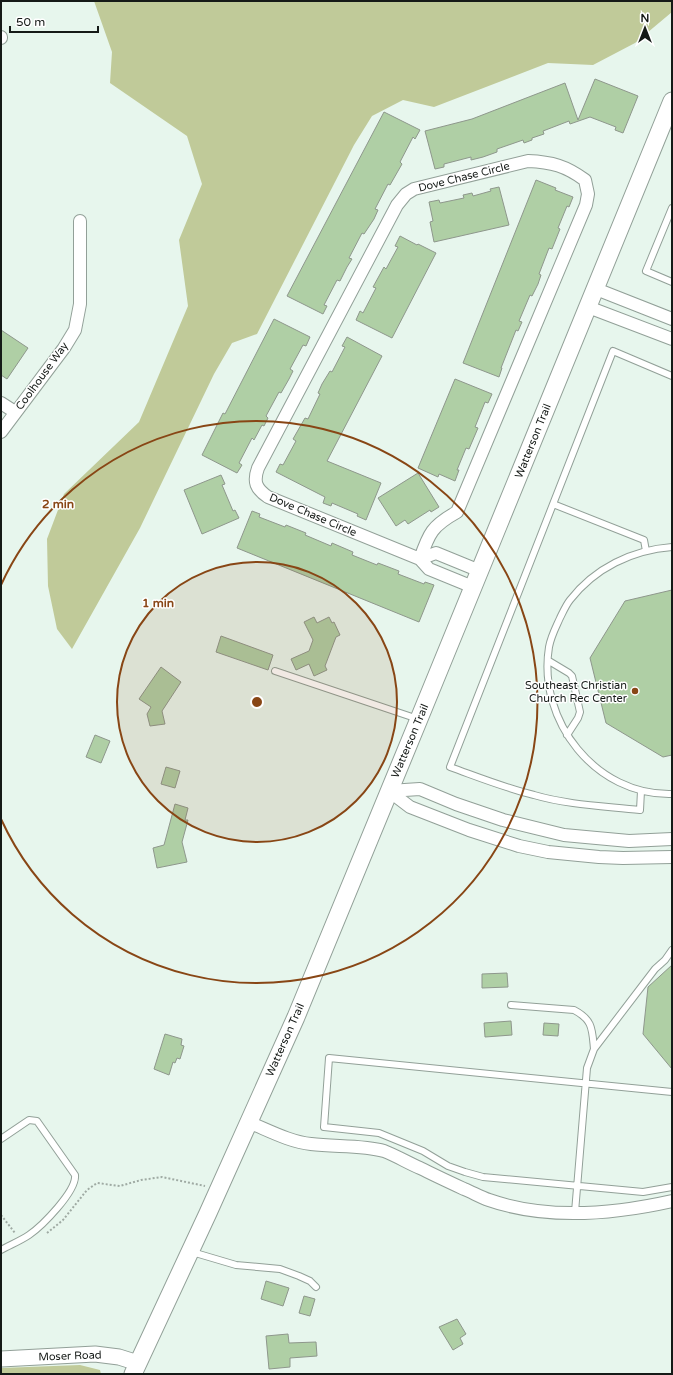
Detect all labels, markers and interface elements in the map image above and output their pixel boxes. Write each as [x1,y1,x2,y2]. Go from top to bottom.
scale bar [10,8,98,34]
north arrow [625,8,665,48]
text: N [641,12,649,25]
text: 50 m [16,15,45,29]
street label: Dove Chase Circle [417,159,511,195]
street label: Coolhouse Way [13,339,71,412]
street label: Watterson Trail [512,402,554,480]
street label: Dove Chase Circle [267,491,359,539]
text: 2 min [42,497,74,511]
text: 1 min [142,596,174,610]
place label: Southeast Christian Church Rec Center [525,679,628,705]
marker: Southeast Christian Church Rec Center [630,686,640,696]
centre of rings [250,695,264,709]
street label: Watterson Trail [389,702,431,780]
street label: Watterson Trail [263,1001,307,1079]
street label: Moser Road [38,1348,102,1364]

